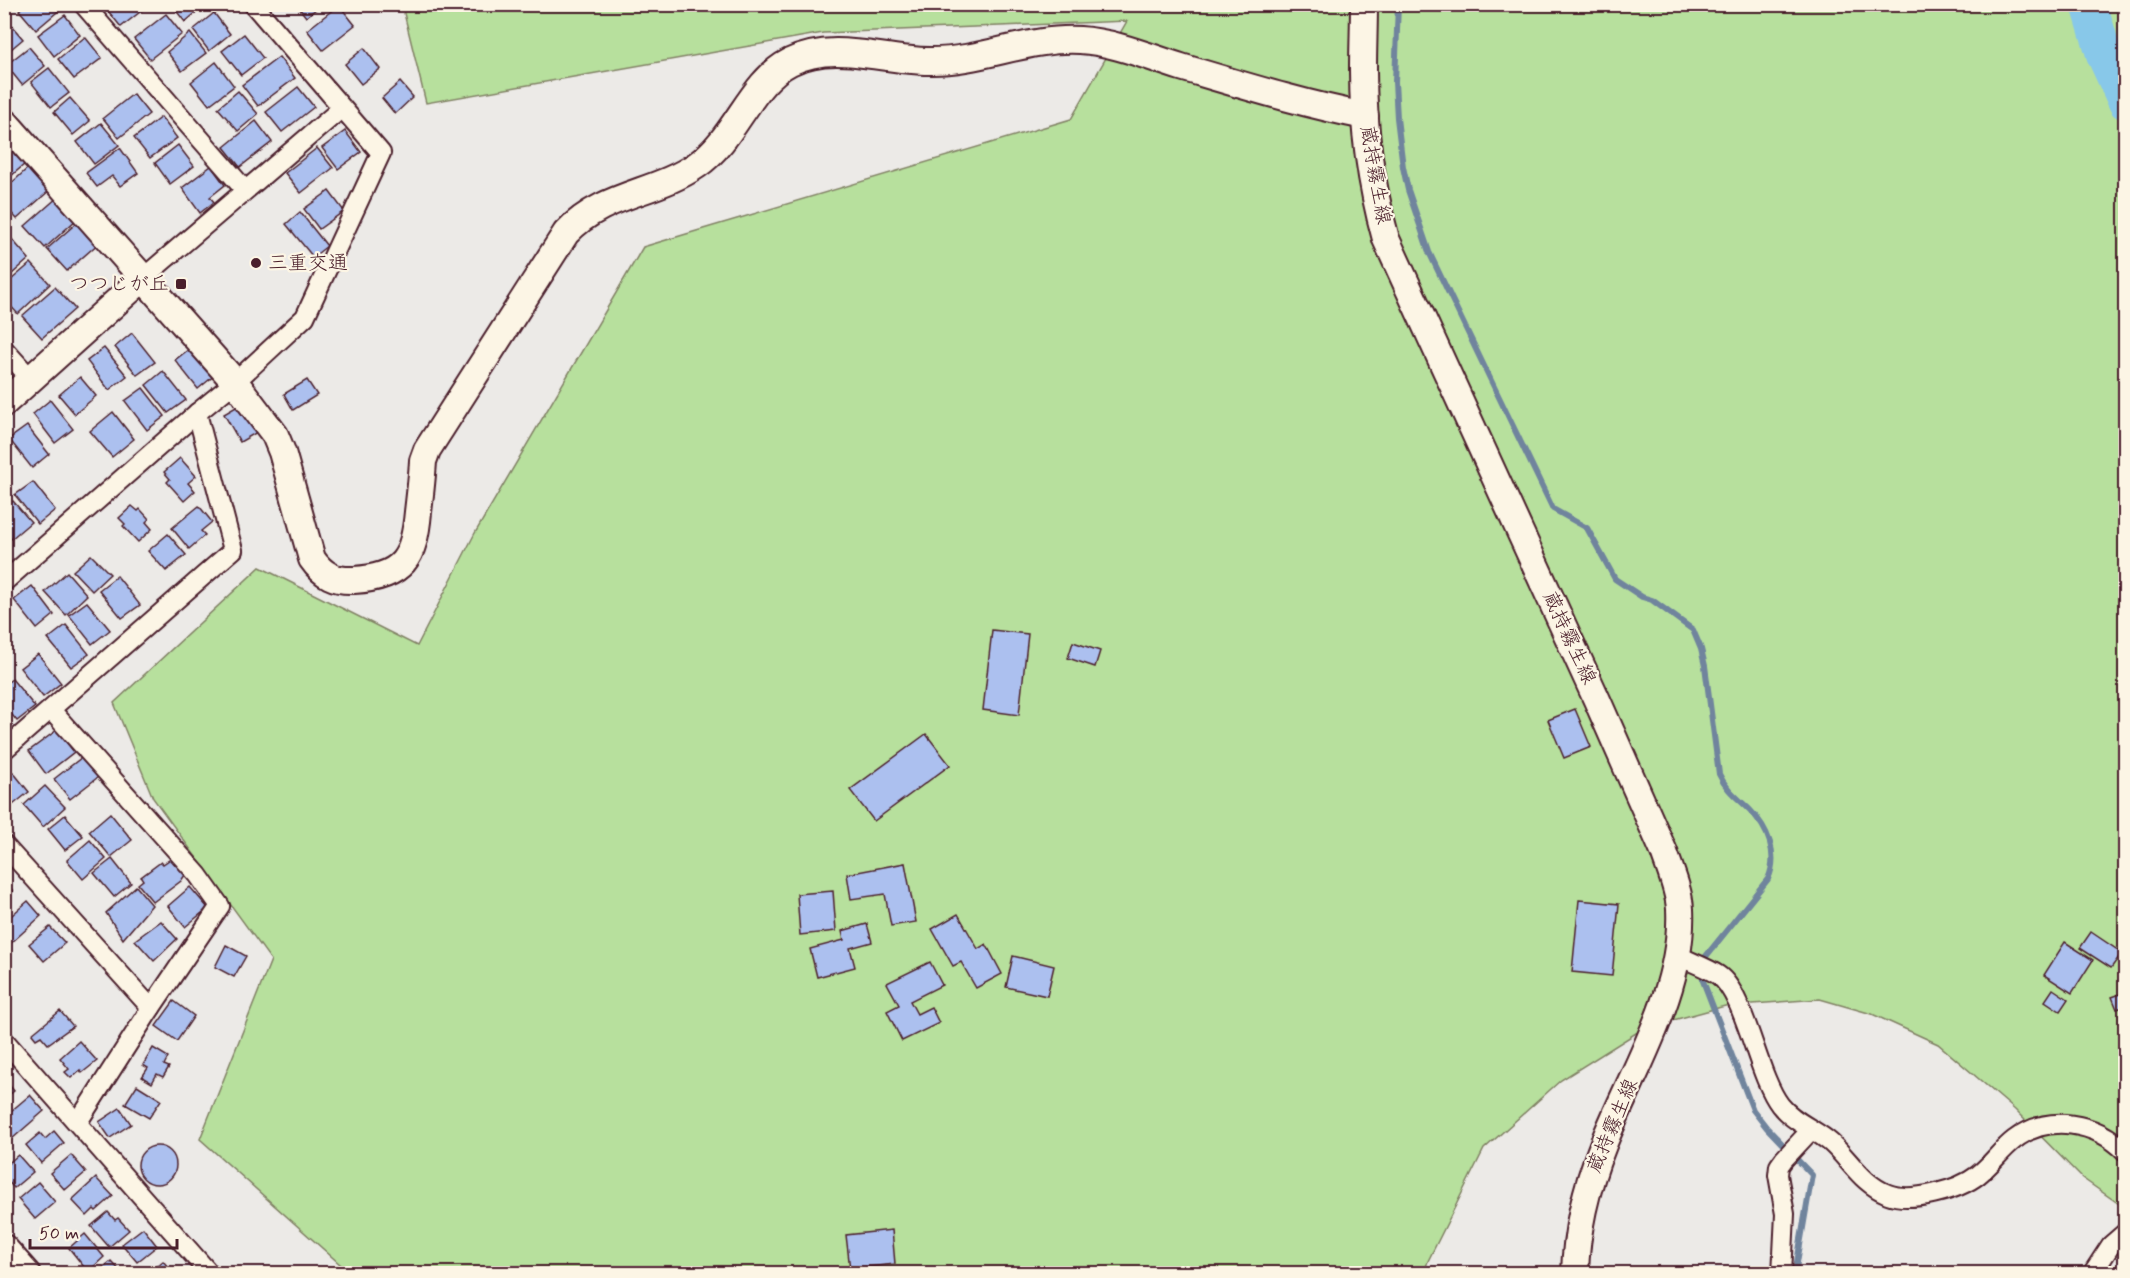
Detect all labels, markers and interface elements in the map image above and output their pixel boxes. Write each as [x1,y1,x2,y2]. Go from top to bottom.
street label: 蔵持霧生線 [1353,123,1397,227]
place label: 三重交通 [268,250,348,277]
marker: 三重交通 [249,256,263,270]
place label: つつじが丘 [69,271,169,298]
marker: つつじが丘 [174,277,188,291]
street label: 蔵持霧生線 [1536,587,1602,689]
street label: 蔵持霧生線 [1581,1075,1645,1177]
scale bar [30,1212,177,1250]
text: 50 m [39,1222,79,1246]

